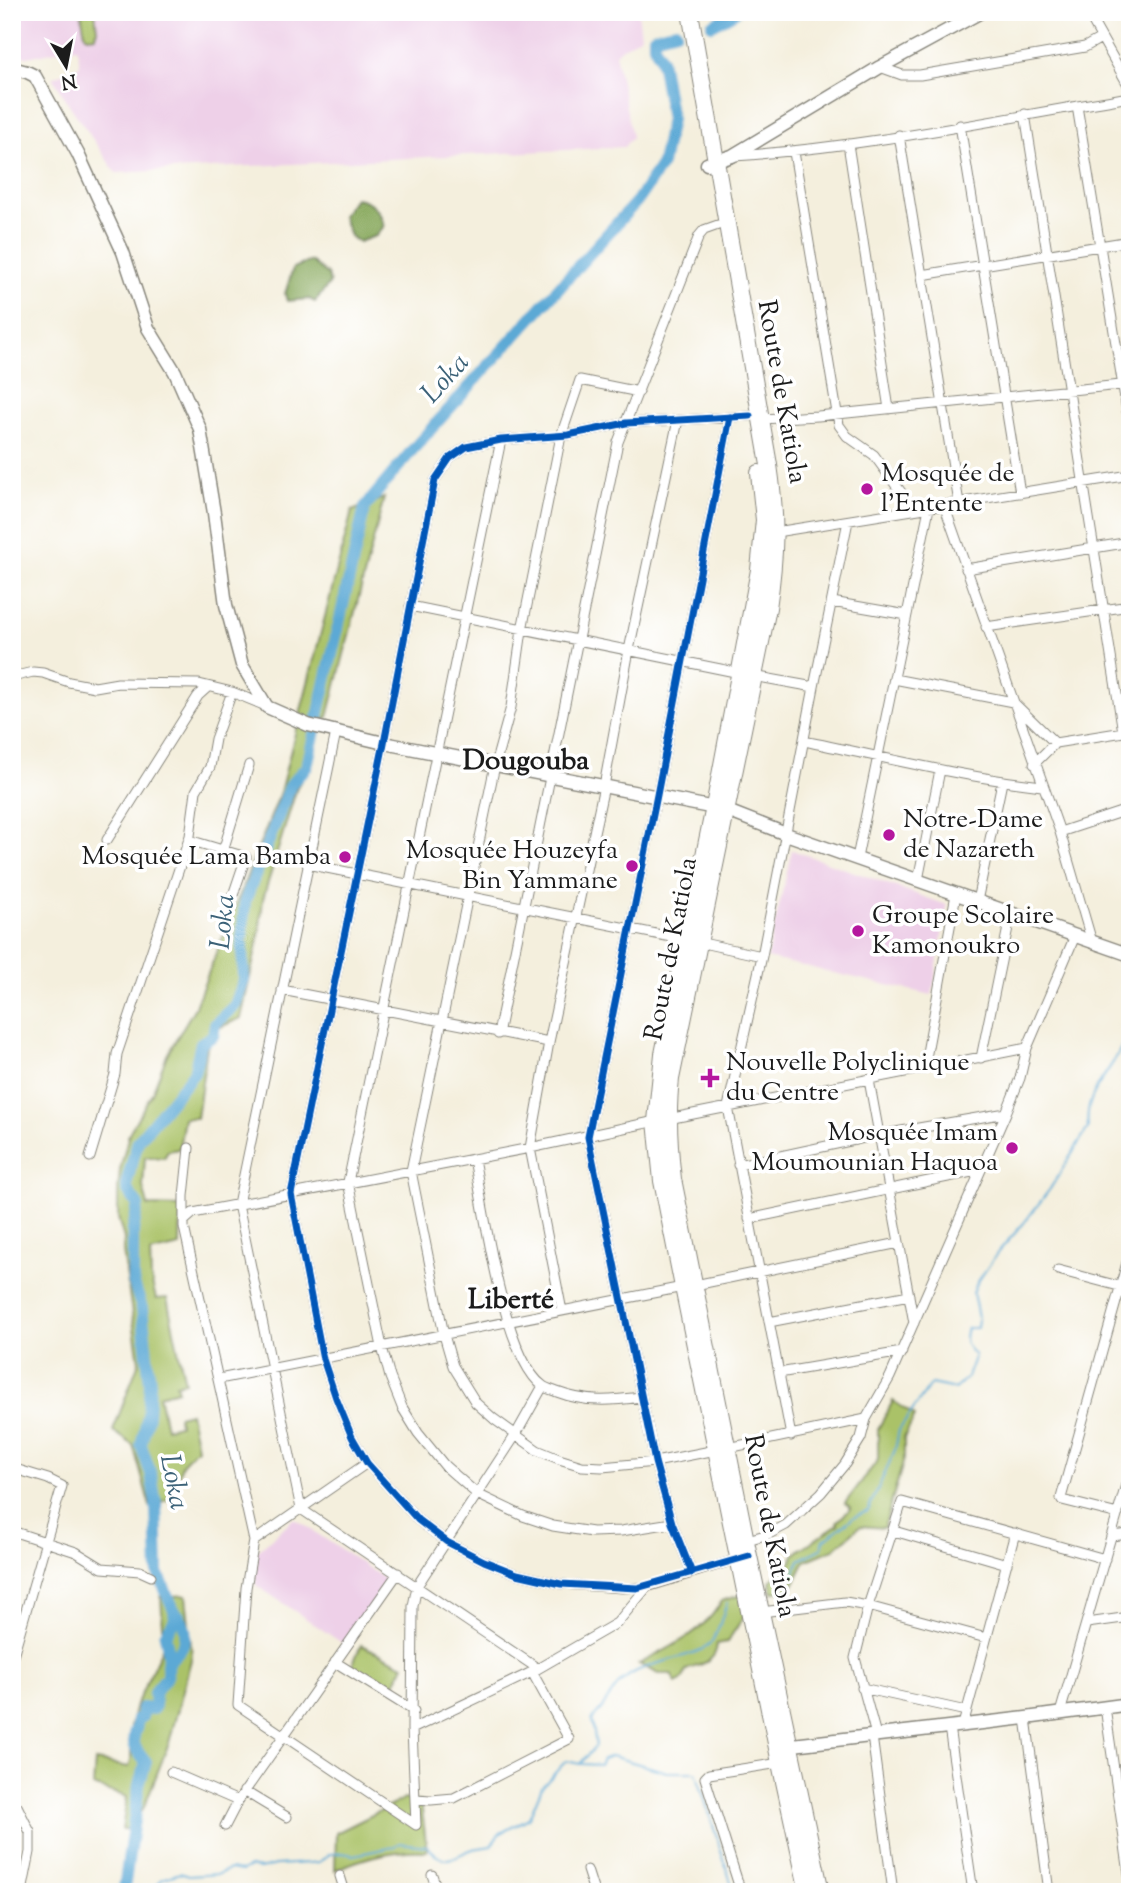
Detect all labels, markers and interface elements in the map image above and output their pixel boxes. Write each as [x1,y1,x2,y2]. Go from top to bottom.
north arrow [32,32,102,102]
text: N [59,66,78,95]
street label: Route de Katiola [747,297,815,487]
water label: Loka [412,345,480,413]
place label: Mosquée de l'Entente [881,456,1015,523]
marker: Mosquée de l'Entente [859,481,875,497]
district label: Dougouba [463,742,589,782]
place label: Notre-Dame de Nazareth [903,802,1043,869]
marker: Notre-Dame de Nazareth [881,827,897,843]
place label: Mosquée Houzeyfa Bin Yammane [406,833,618,900]
place label: Mosquée Lama Bamba [82,839,331,876]
marker: Mosquée Lama Bamba [337,849,353,865]
street label: Route de Katiola [636,854,708,1044]
marker: Mosquée Houzeyfa Bin Yammane [624,858,640,874]
water label: Loka [202,892,246,952]
place label: Groupe Scolaire Kamonoukro [872,898,1054,965]
marker: Groupe Scolaire Kamonoukro [850,923,866,939]
place label: Nouvelle Polyclinique du Centre [726,1045,970,1112]
marker: Nouvelle Polyclinique du Centre [700,1068,720,1088]
place label: Mosquée Imam Moumounian Haquoa [752,1115,998,1182]
marker: Mosquée Imam Moumounian Haquoa [1004,1140,1020,1156]
district label: Liberté [468,1281,554,1321]
street label: Route de Katiola [733,1431,805,1621]
water label: Loka [148,1451,198,1513]

